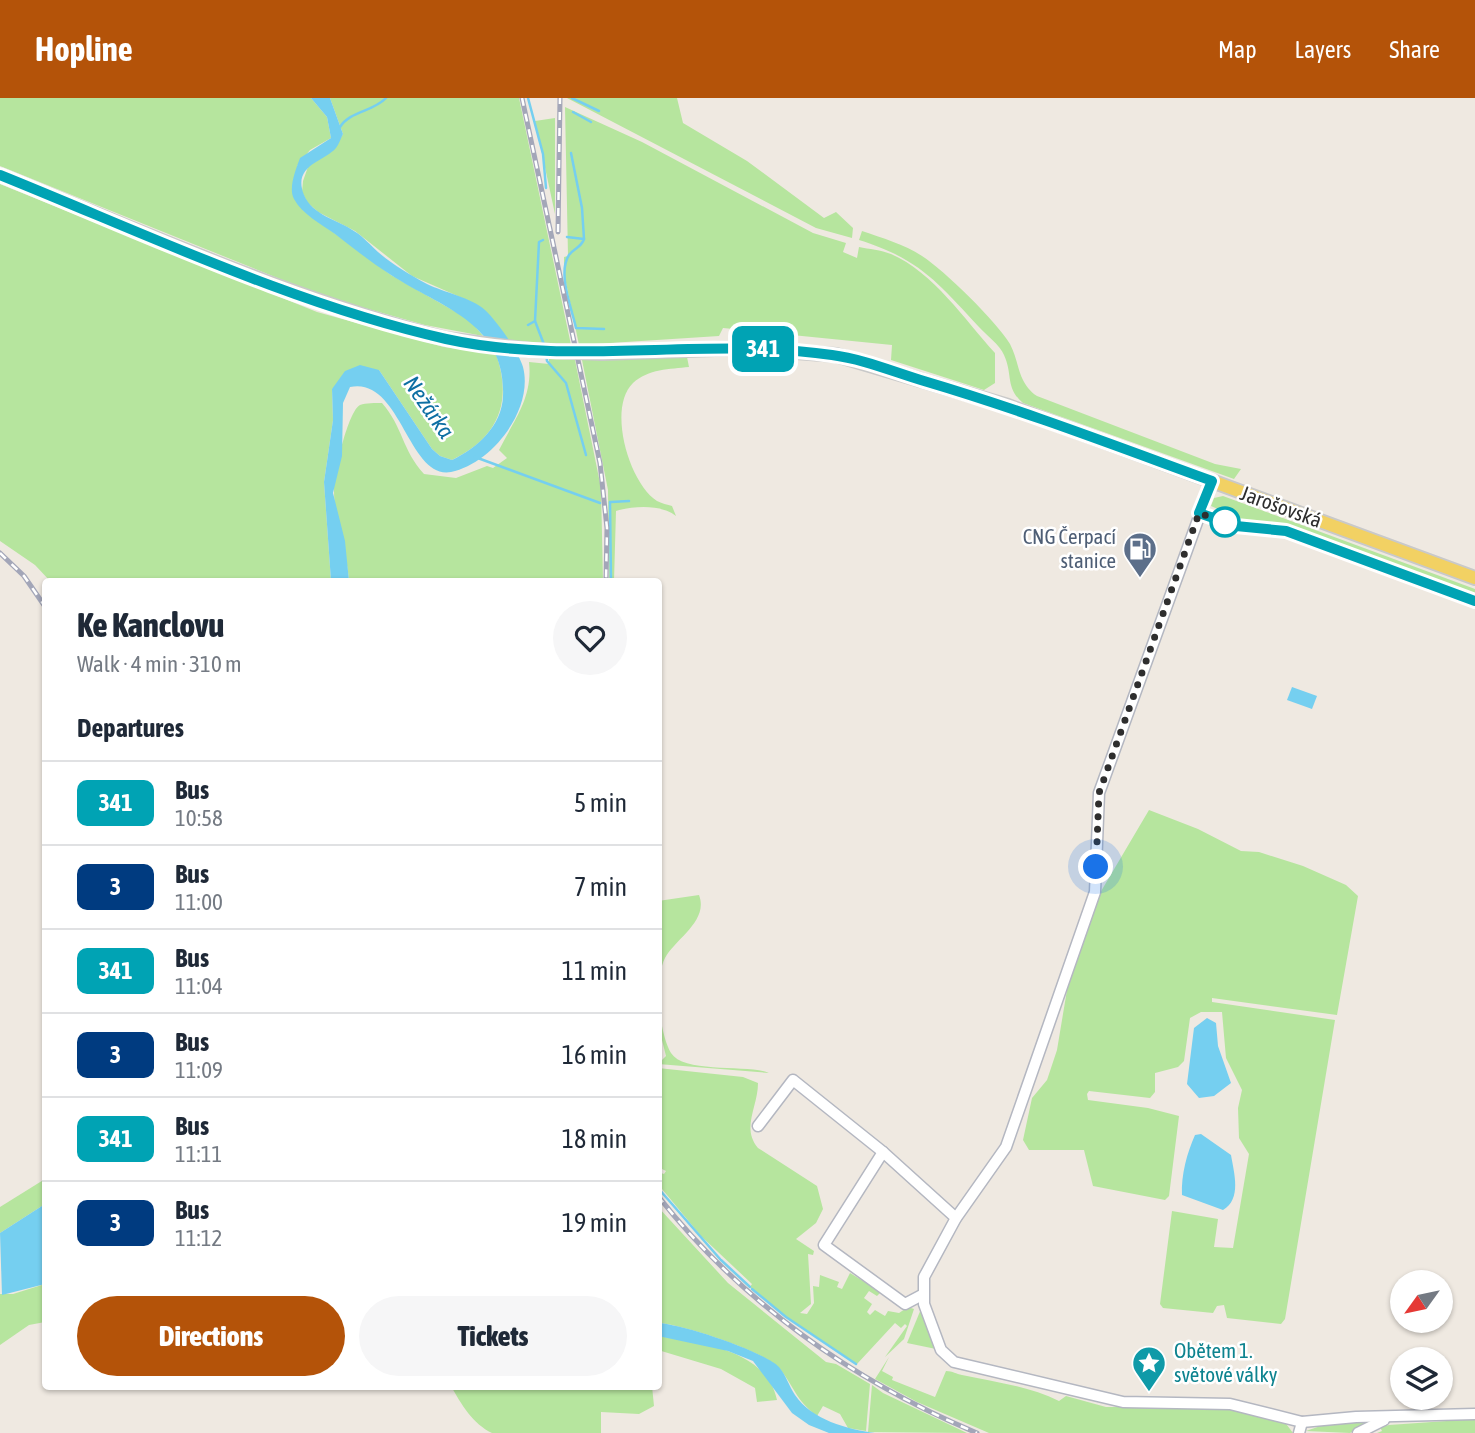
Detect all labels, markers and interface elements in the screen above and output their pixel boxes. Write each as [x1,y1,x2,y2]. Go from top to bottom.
text: Hopline [35,30,133,68]
text: Map [1218,36,1257,63]
text: Layers [1295,36,1351,63]
text: Share [1389,36,1440,63]
line badge: 341 [723,326,803,372]
text: 341 [746,335,780,362]
water label: Nežárka [398,371,460,443]
street label: Jarošovská [1237,480,1325,532]
unlabelled marker [1210,507,1240,537]
place label: CNG Čerpací stanice [1023,524,1116,572]
fuel station icon: CNG Čerpací stanice [1121,530,1159,579]
button: heart [553,601,627,675]
text: Ke Kanclovu [77,606,224,644]
text: Walk · 4 min · 310 m [77,651,241,677]
text: Departures [77,713,184,743]
text: Bus [175,775,209,805]
text: 5 min [574,788,627,818]
text: 341 [99,789,132,816]
text: 10:58 [175,805,223,831]
your location [1078,849,1113,884]
text: Bus [175,859,209,889]
text: 7 min [574,872,627,902]
text: 3 [110,873,121,900]
text: 11:00 [175,889,223,915]
text: Bus [175,943,209,973]
text: 11 min [562,956,627,986]
text: 341 [99,957,132,984]
text: 11:04 [175,973,223,999]
text: Bus [175,1027,209,1057]
text: 16 min [562,1040,627,1070]
text: 3 [110,1041,121,1068]
text: 11:09 [175,1057,223,1083]
text: Bus [175,1111,209,1141]
text: 18 min [562,1124,627,1154]
text: 341 [99,1125,132,1152]
text: 11:11 [175,1141,222,1167]
text: Bus [175,1195,209,1225]
text: 19 min [562,1208,627,1238]
text: 3 [110,1209,121,1236]
text: 11:12 [175,1225,222,1251]
north arrow [1390,1270,1452,1334]
map controls [1390,1270,1453,1410]
button: Directions [77,1296,345,1376]
button: Tickets [359,1296,627,1376]
place label: Obětem 1. světové války [1174,1338,1278,1386]
place icon: Obětem 1. světové války [1130,1344,1168,1393]
button: layers [1390,1347,1453,1410]

